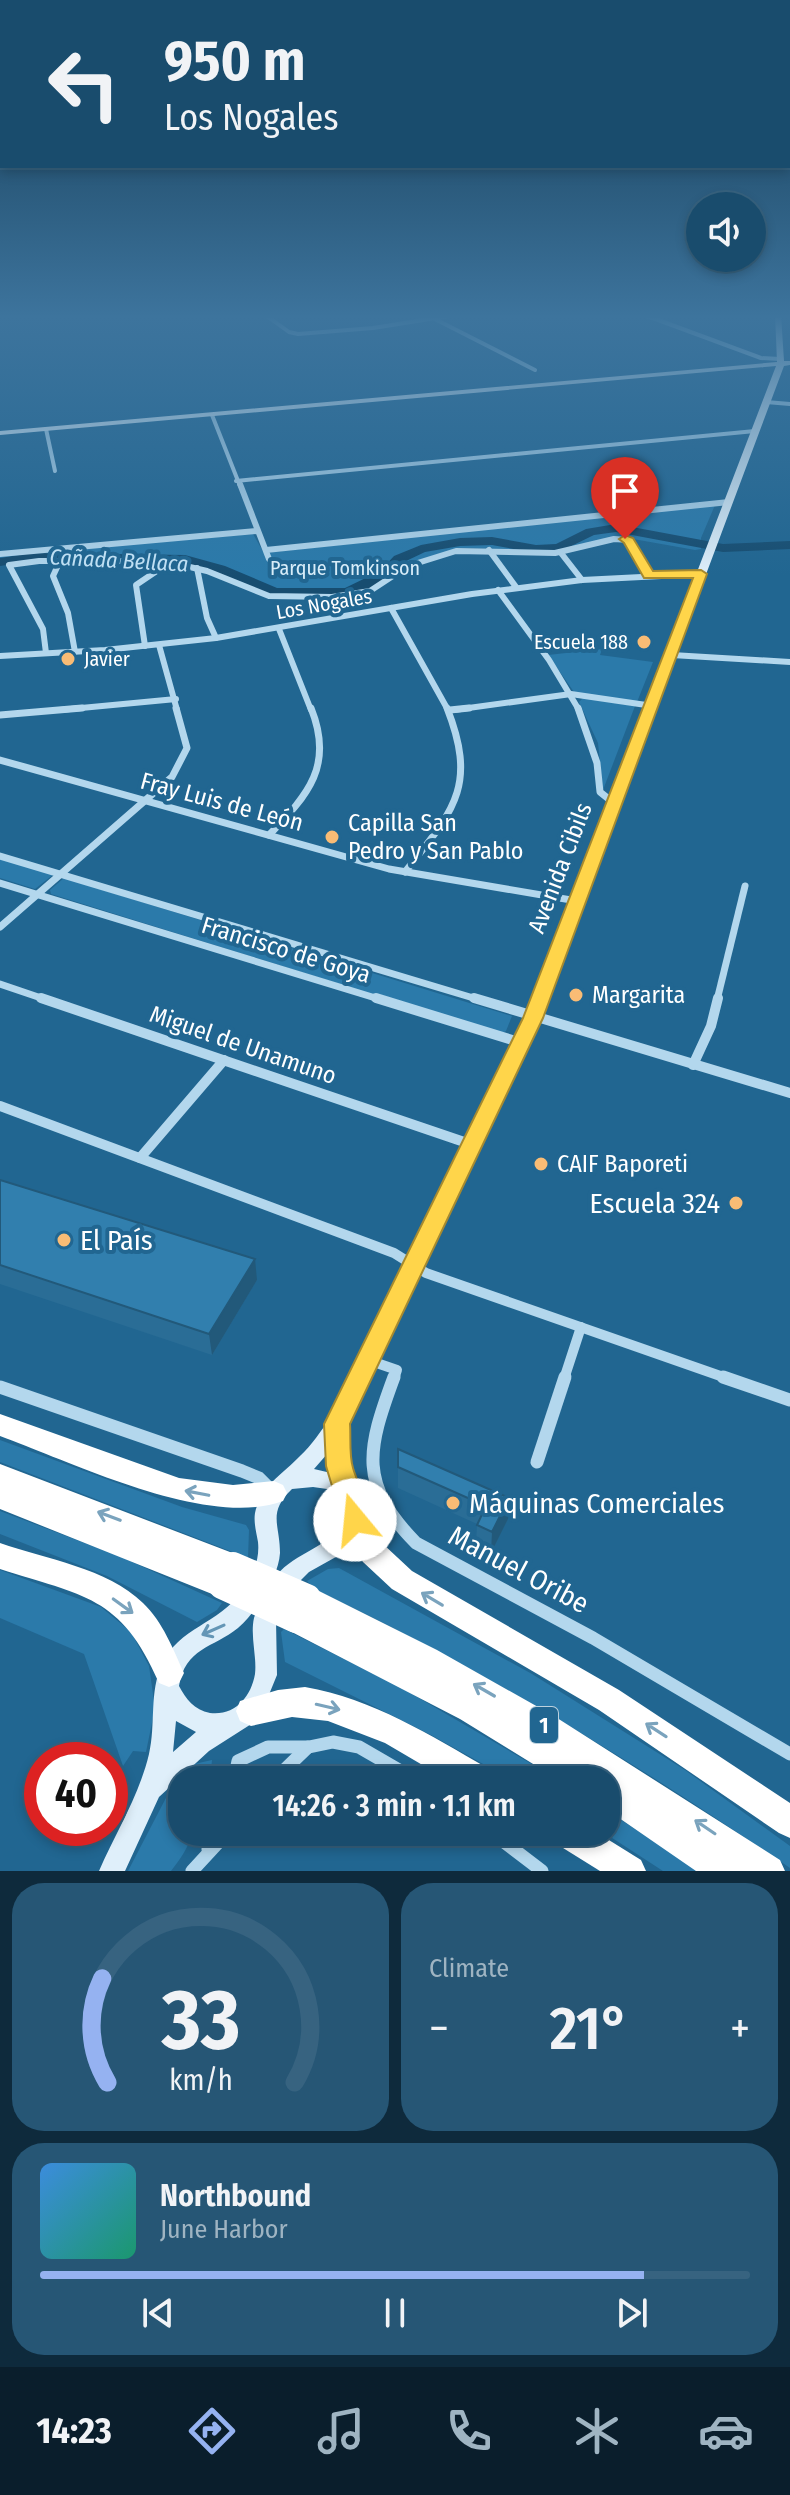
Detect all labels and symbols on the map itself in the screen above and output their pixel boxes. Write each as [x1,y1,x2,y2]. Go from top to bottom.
pin [591,457,659,539]
water label: Cañada Bellaca [49,543,189,578]
park label: Parque Tomkinson [270,556,420,580]
street label: Los Nogales [274,584,374,624]
place label: Escuela 188 [534,630,628,654]
marker: Escuela 188 [635,633,653,651]
place label: Javier [84,647,130,671]
marker: Javier [59,650,77,668]
street label: Fray Luis de León [138,767,306,837]
street label: Avenida Cibils [522,799,598,937]
place label: Capilla San Pedro y San Pablo [348,809,524,865]
marker: Capilla San Pedro y San Pablo [323,828,341,846]
street label: Francisco de Goya [198,911,374,989]
place label: Margarita [592,981,685,1009]
marker: Margarita [567,986,585,1004]
street label: Miguel de Unamuno [146,1000,340,1090]
place label: CAIF Baporeti [557,1150,688,1178]
marker: CAIF Baporeti [532,1155,550,1173]
place label: Escuela 324 [590,1187,720,1220]
marker: Escuela 324 [727,1194,745,1212]
place label: El País [80,1224,153,1257]
marker: El País [55,1231,73,1249]
position arrow [313,1478,397,1562]
one-way arrow [184,1485,210,1500]
place label: Máquinas Comerciales [469,1487,724,1520]
marker: Máquinas Comerciales [444,1494,462,1512]
one-way arrow [97,1508,122,1522]
street label: Manuel Oribe [443,1519,594,1620]
one-way arrow [421,1590,444,1606]
one-way arrow [112,1598,134,1615]
one-way arrow [202,1623,226,1638]
one-way arrow [472,1682,496,1697]
one-way arrow [314,1700,340,1715]
road number: 1 [530,1707,558,1743]
one-way arrow [645,1722,668,1738]
speed limit sign: 40 [24,1742,128,1846]
one-way arrow [694,1819,716,1835]

